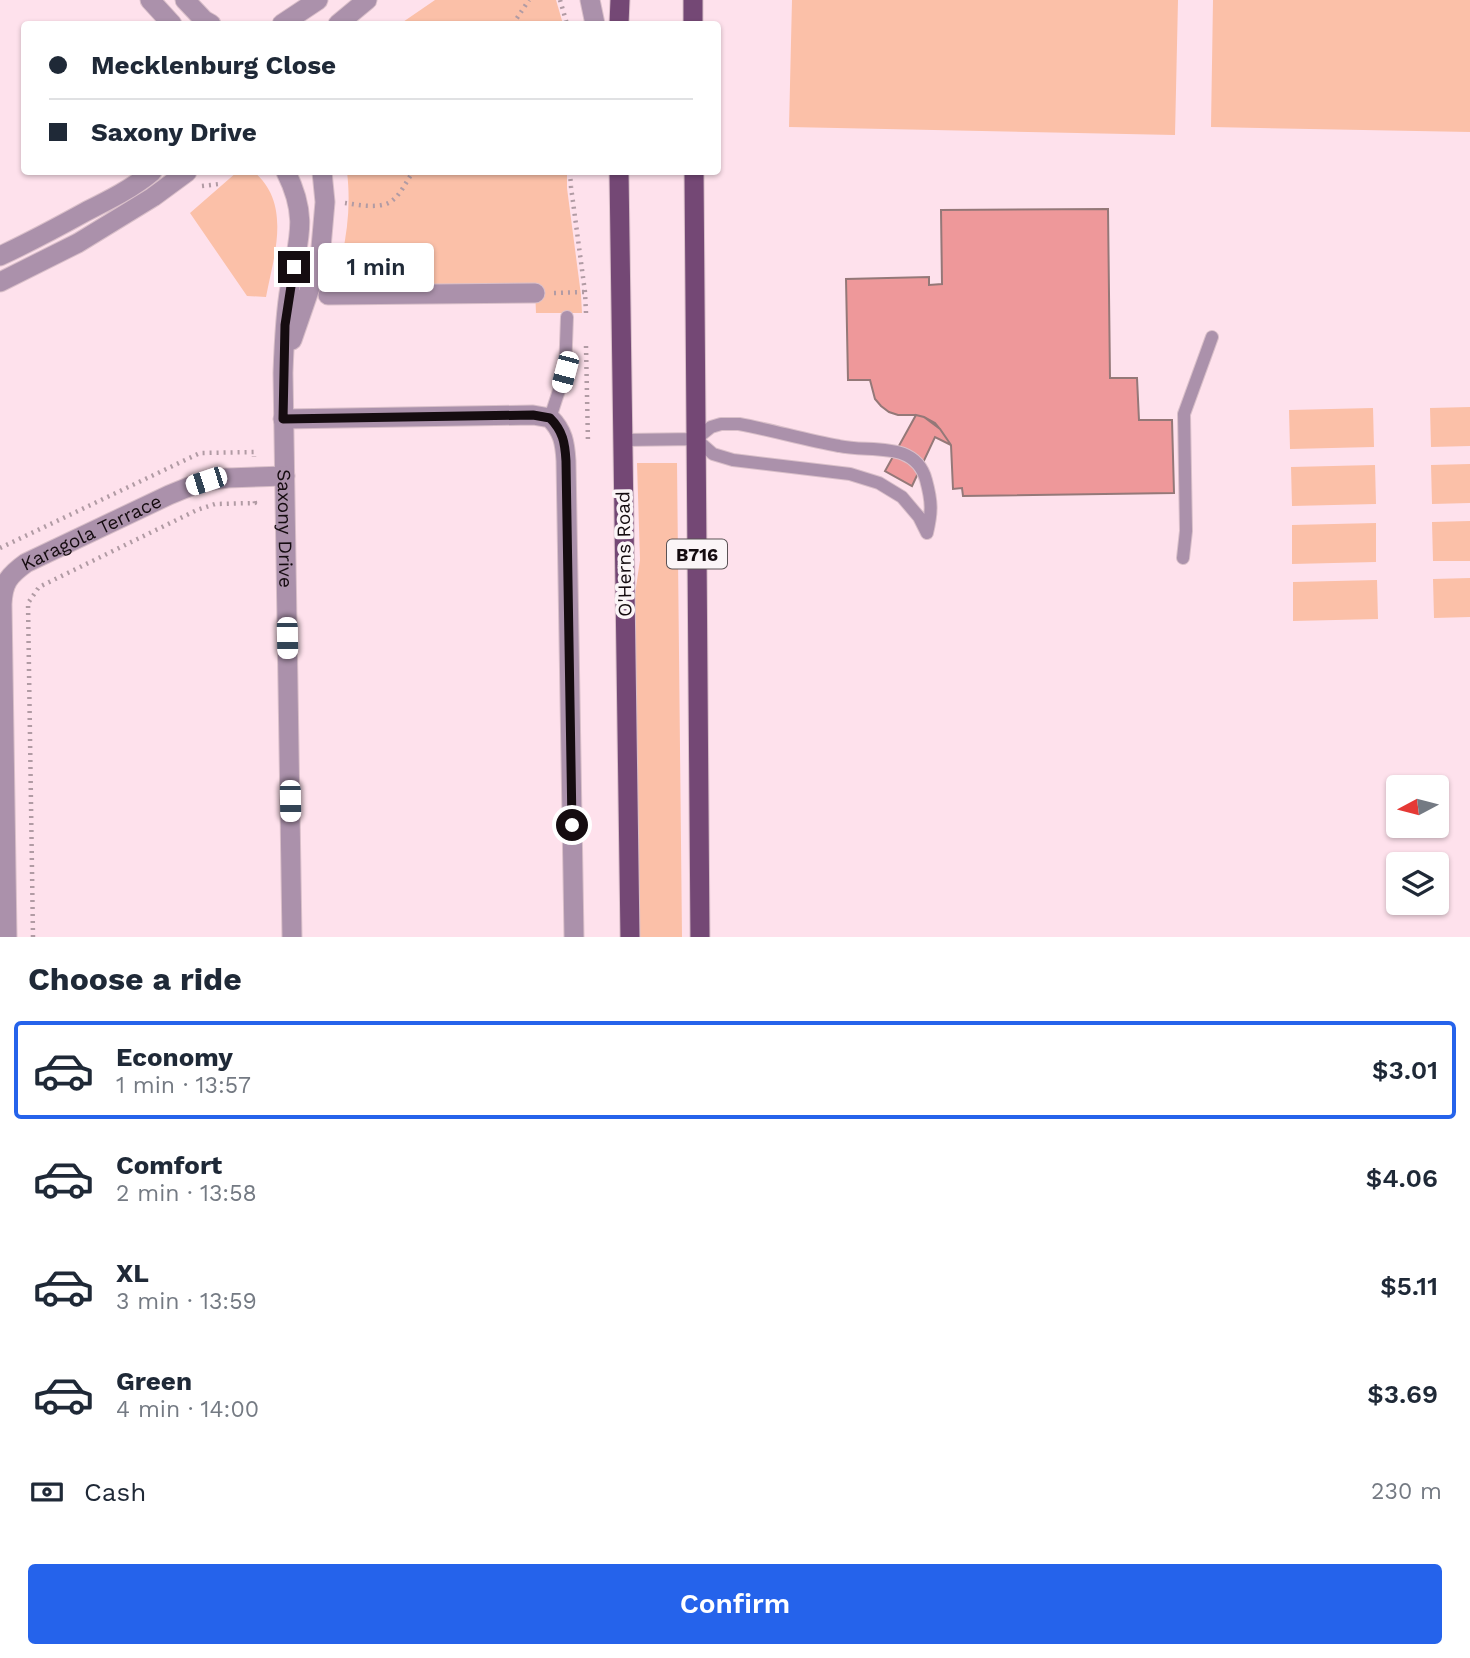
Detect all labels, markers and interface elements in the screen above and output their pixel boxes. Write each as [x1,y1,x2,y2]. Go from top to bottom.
text: Mecklenburg Close [91,50,336,80]
text: Saxony Drive [91,117,257,147]
callout: 1 min [318,243,434,292]
route end [278,251,310,283]
text: 1 min [346,254,406,281]
car [550,349,581,395]
car [183,465,230,497]
street label: Saxony Drive [273,469,298,588]
street label: Karagola Terrace [17,489,165,575]
street label: O'Herns Road [611,491,637,617]
road number: B716 [667,540,727,568]
car [277,617,298,659]
north arrow [1386,775,1449,838]
map controls [1386,775,1449,915]
car [280,780,301,822]
route start [556,809,588,841]
button: layers [1386,852,1449,915]
text: Choose a ride [28,960,242,998]
icon: car [32,1039,95,1102]
text: Economy [116,1042,233,1072]
text: $3.01 [1372,1055,1438,1085]
text: 1 min · 13:57 [116,1072,251,1099]
icon: car [32,1147,95,1210]
text: Comfort [116,1150,222,1180]
text: $4.06 [1366,1163,1438,1193]
text: 2 min · 13:58 [116,1180,257,1207]
icon: car [32,1255,95,1318]
text: XL [116,1258,149,1288]
text: $5.11 [1380,1271,1438,1301]
text: 3 min · 13:59 [116,1288,257,1315]
icon: car [32,1363,95,1426]
text: Green [116,1366,192,1396]
text: $3.69 [1367,1379,1438,1409]
text: 4 min · 14:00 [116,1396,259,1423]
icon: cash [28,1473,66,1511]
text: Cash [84,1477,146,1507]
text: 230 m [1371,1478,1442,1505]
button: Confirm [28,1564,1442,1644]

